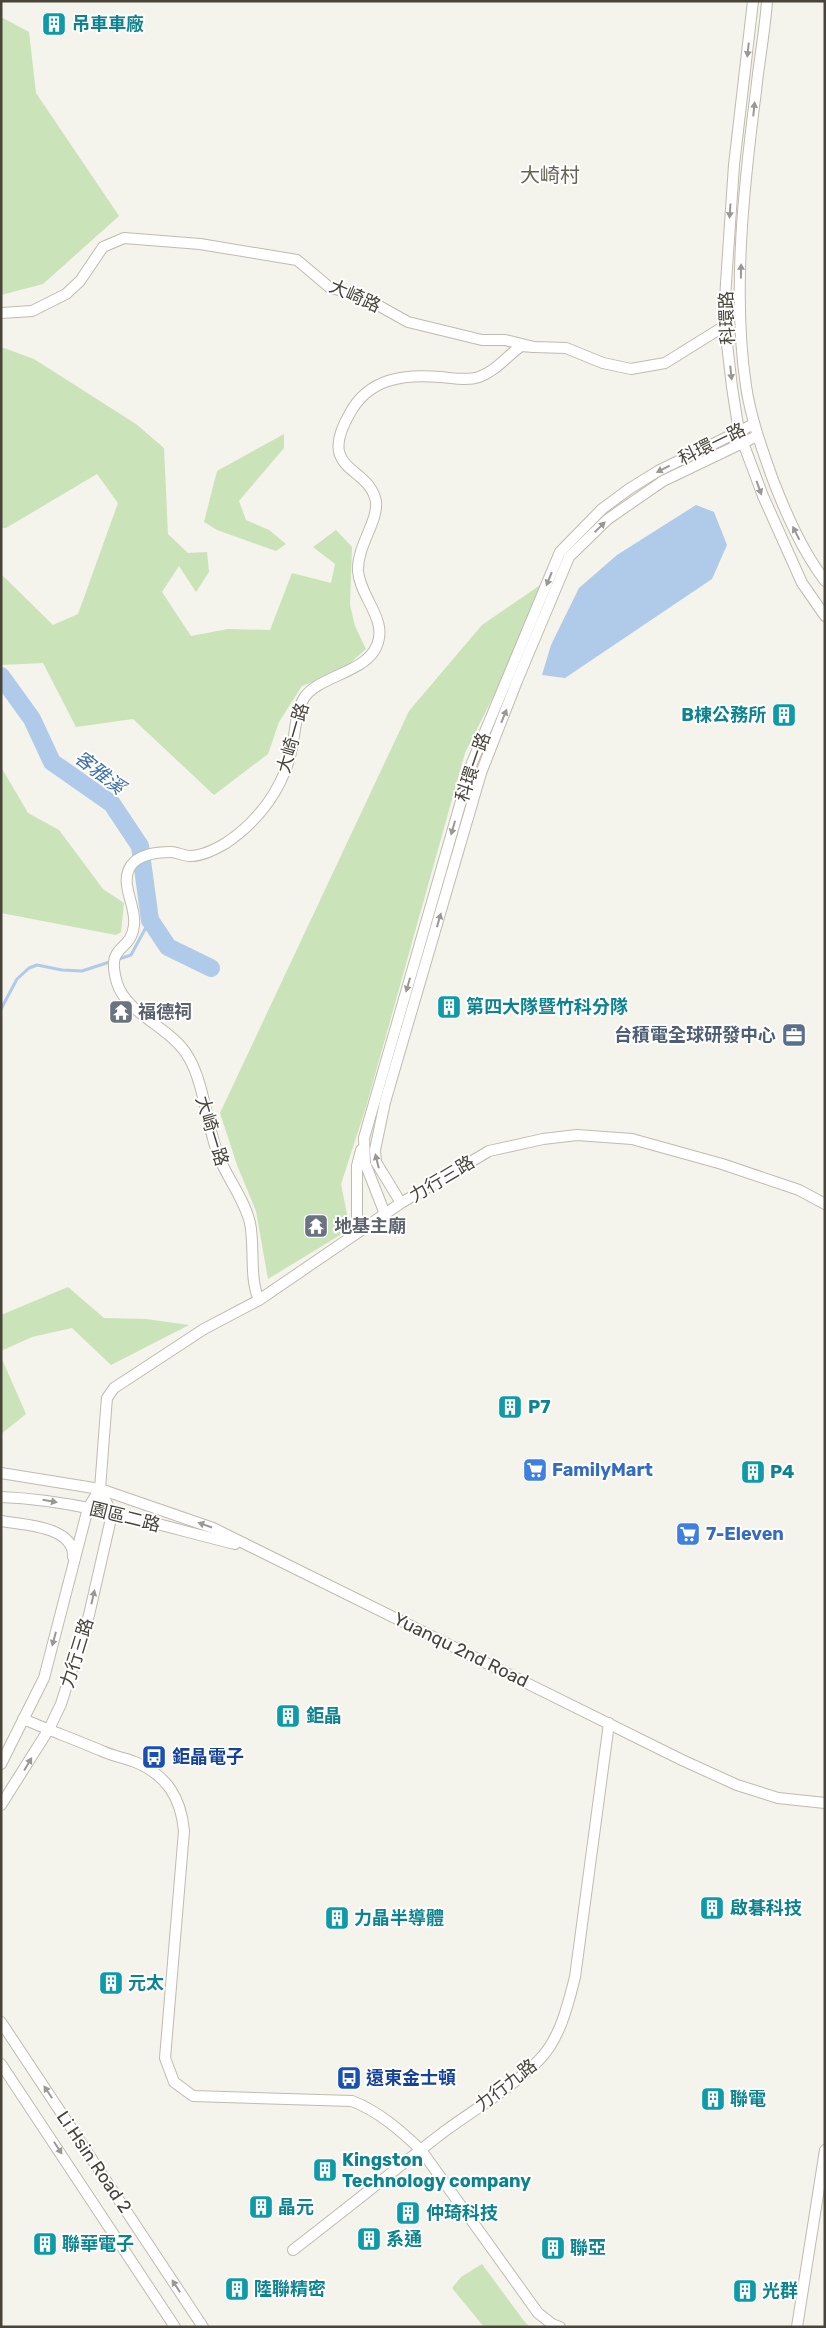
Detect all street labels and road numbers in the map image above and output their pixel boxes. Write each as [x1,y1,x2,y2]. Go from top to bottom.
street label: 大崎路 [326,275,384,317]
street label: 科環路 [715,291,739,345]
street label: 科環一路 [675,418,749,470]
street label: 大崎一路 [273,700,313,776]
street label: 科環一路 [451,729,495,805]
street label: 大崎一路 [191,1093,233,1169]
street label: 力行三路 [405,1151,479,1207]
street label: 園區二路 [87,1498,163,1536]
street label: Yuanqu 2nd Road [390,1608,532,1692]
street label: 力行三路 [56,1615,98,1691]
street label: 力行九路 [471,2054,541,2116]
street label: Li Hsin Road 2 [52,2107,136,2217]

